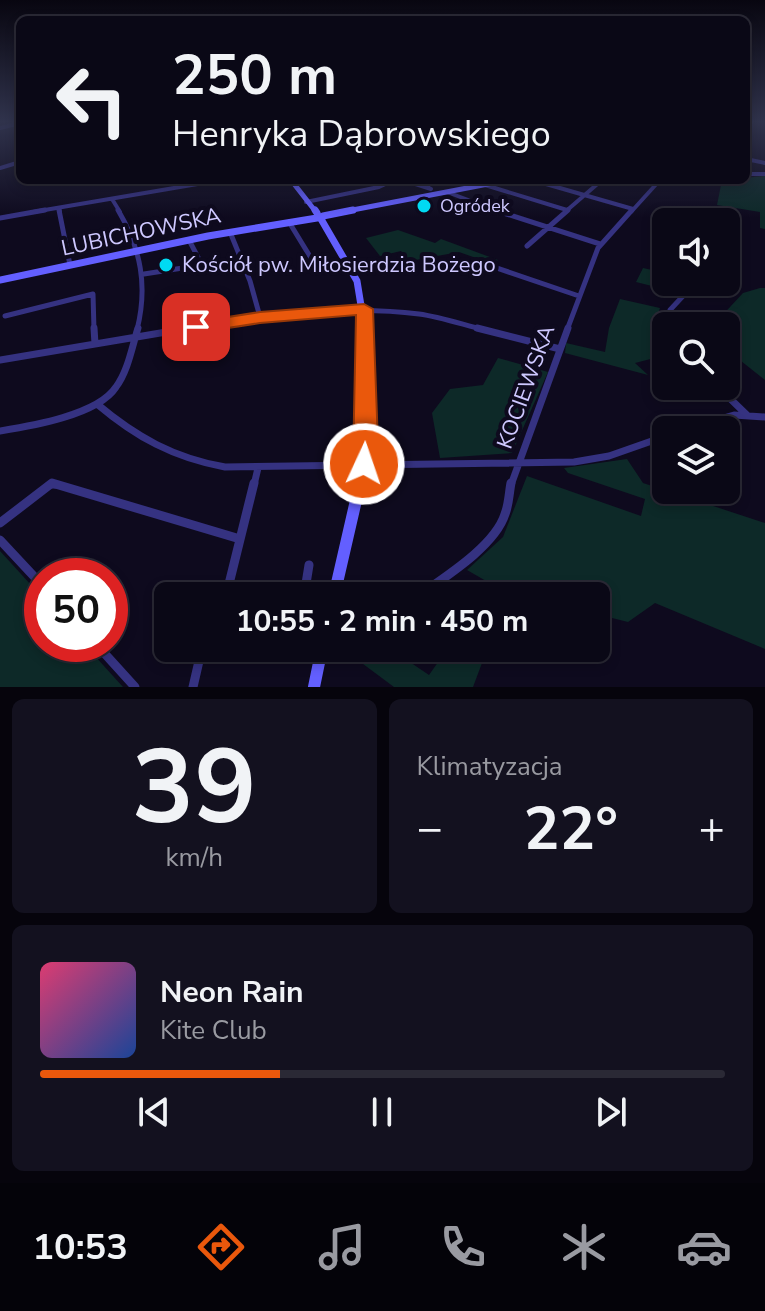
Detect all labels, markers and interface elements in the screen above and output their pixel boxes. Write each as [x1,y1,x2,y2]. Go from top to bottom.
text: 250 m [172,37,337,114]
icon: left [40,48,144,152]
text: Henryka Dąbrowskiego [172,110,551,159]
place label: Ogródek [440,194,511,218]
marker: Ogródek [415,197,433,215]
street label: LUBICHOWSKA [58,200,224,264]
map controls [652,208,740,504]
button: sound [652,208,740,296]
place label: Kościół pw. Miłosierdzia Bożego [182,250,496,280]
marker: Kościół pw. Miłosierdzia Bożego [157,256,175,274]
pin [162,293,230,361]
icon: arrive [174,305,218,349]
button: search [652,312,740,400]
street label: KOCIEWSKA [490,321,562,453]
button: layers [652,416,740,504]
position arrow [322,422,406,506]
speed limit sign: 50 [24,558,128,662]
text: 10:55 · 2 min · 450 m [236,601,528,642]
text: 39 [132,717,257,859]
text: Klimatyzacja [417,749,563,784]
text: 22° [523,788,618,870]
text: − [417,799,443,859]
text: + [699,799,725,859]
text: km/h [166,840,223,875]
text: Neon Rain [160,972,304,1013]
text: Kite Club [160,1013,267,1048]
icon: previous [132,1090,176,1134]
icon: pause [360,1090,404,1134]
icon: next [589,1090,633,1134]
icon: directions [193,1219,249,1275]
icon: music [314,1219,370,1275]
icon: phone [435,1219,491,1275]
icon: climate [556,1219,612,1275]
icon: car [676,1219,732,1275]
text: 10:53 [32,1223,128,1272]

